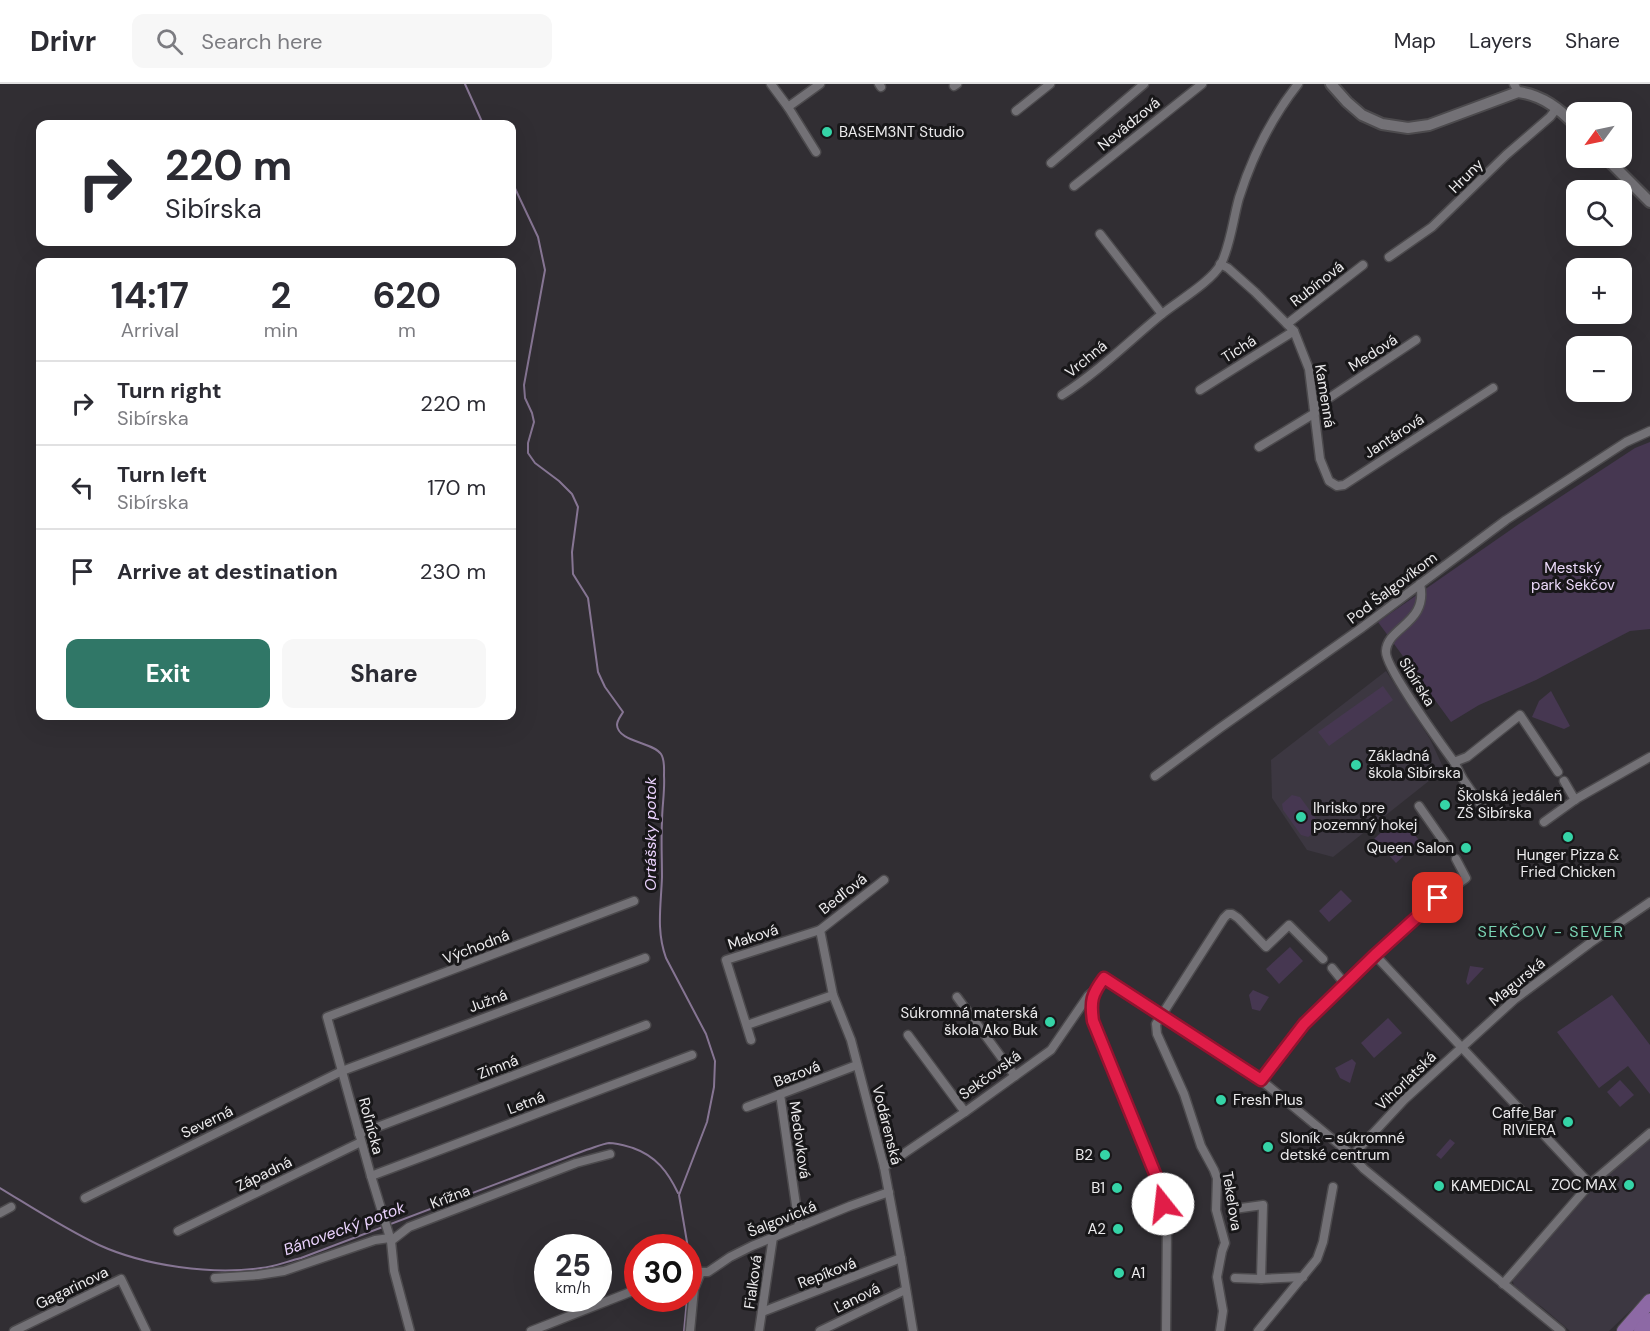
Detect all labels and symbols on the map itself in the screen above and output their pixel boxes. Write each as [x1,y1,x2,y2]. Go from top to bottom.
street label: Nevädzová [1094,93,1164,155]
north arrow [1566,102,1632,168]
place label: BASEM3NT Studio [839,122,964,142]
marker: BASEM3NT Studio [820,125,834,139]
street label: Hruny [1444,154,1488,198]
street label: Rubínová [1286,257,1348,311]
street label: Medová [1345,330,1401,376]
street label: Tichá [1218,331,1260,367]
street label: Vrchná [1061,336,1111,382]
street label: Kamenná [1310,363,1340,429]
street label: Jantárová [1360,409,1428,463]
street label: Pod Šalgovíkom [1343,548,1441,628]
park label: Mestský park Sekčov [1531,558,1615,595]
street label: Sibírska [1394,654,1440,710]
place label: Základná škola Sibírska [1368,746,1461,783]
marker: Základná škola Sibírska [1349,758,1363,772]
water label: Ortášsky potok [640,776,661,891]
place label: Školská jedáleň ZŠ Sibírska [1457,786,1562,823]
place label: Ihrisko pre pozemný hokej [1313,798,1417,835]
marker: Školská jedáleň ZŠ Sibírska [1438,798,1452,812]
marker: Ihrisko pre pozemný hokej [1294,810,1308,824]
marker: Hunger Pizza & Fried Chicken [1561,830,1575,844]
place label: Queen Salon [1366,838,1454,858]
marker: Queen Salon [1459,841,1473,855]
place label: Hunger Pizza & Fried Chicken [1517,845,1619,882]
street label: Bedľová [815,869,871,919]
pin [1412,872,1463,923]
street label: Maková [725,919,781,955]
district label: SEKČOV - SEVER [1478,921,1624,942]
street label: Východná [440,925,512,969]
street label: Magurská [1485,953,1549,1011]
street label: Južná [466,985,510,1017]
place label: Súkromná materská škola Ako Buk [901,1003,1038,1040]
marker: Súkromná materská škola Ako Buk [1043,1015,1057,1029]
street label: Sekčovská [955,1046,1025,1104]
street label: Vihorlatská [1371,1047,1441,1115]
street label: Zimná [475,1050,521,1084]
street label: Bazová [771,1056,823,1092]
street label: Vodárenská [867,1083,907,1167]
street label: Letná [504,1087,548,1119]
place label: Fresh Plus [1233,1090,1303,1110]
marker: Fresh Plus [1214,1093,1228,1107]
street label: Roľnícka [354,1095,388,1157]
street label: Medovková [785,1100,815,1180]
street label: Severná [178,1101,236,1143]
place label: Caffe Bar RIVIERA [1492,1103,1556,1140]
marker: Caffe Bar RIVIERA [1561,1115,1575,1129]
place label: Sloník - súkromné detské centrum [1280,1128,1405,1165]
marker: Sloník - súkromné detské centrum [1261,1140,1275,1154]
place label: B2 [1075,1145,1093,1165]
marker: B2 [1098,1148,1112,1162]
street label: Západná [233,1152,295,1196]
street label: Tekeľova [1217,1170,1247,1232]
position arrow [1131,1172,1195,1236]
place label: ZOC MAX [1551,1175,1617,1195]
place label: KAMEDICAL [1451,1176,1533,1196]
place label: B1 [1091,1178,1105,1198]
marker: ZOC MAX [1622,1178,1636,1192]
marker: KAMEDICAL [1432,1179,1446,1193]
street label: Krížna [427,1180,473,1214]
marker: B1 [1110,1181,1124,1195]
water label: Bánovecký potok [280,1196,409,1260]
street label: Šalgovická [745,1196,819,1242]
place label: A2 [1087,1219,1106,1239]
marker: A2 [1111,1222,1125,1236]
speed limit sign: 30 [624,1234,702,1312]
street label: Repíková [795,1253,859,1293]
street label: Fialková [739,1254,767,1310]
street label: Gagarinova [33,1262,111,1314]
place label: A1 [1131,1263,1145,1283]
marker: A1 [1112,1266,1126,1280]
street label: Ľanová [831,1278,883,1318]

